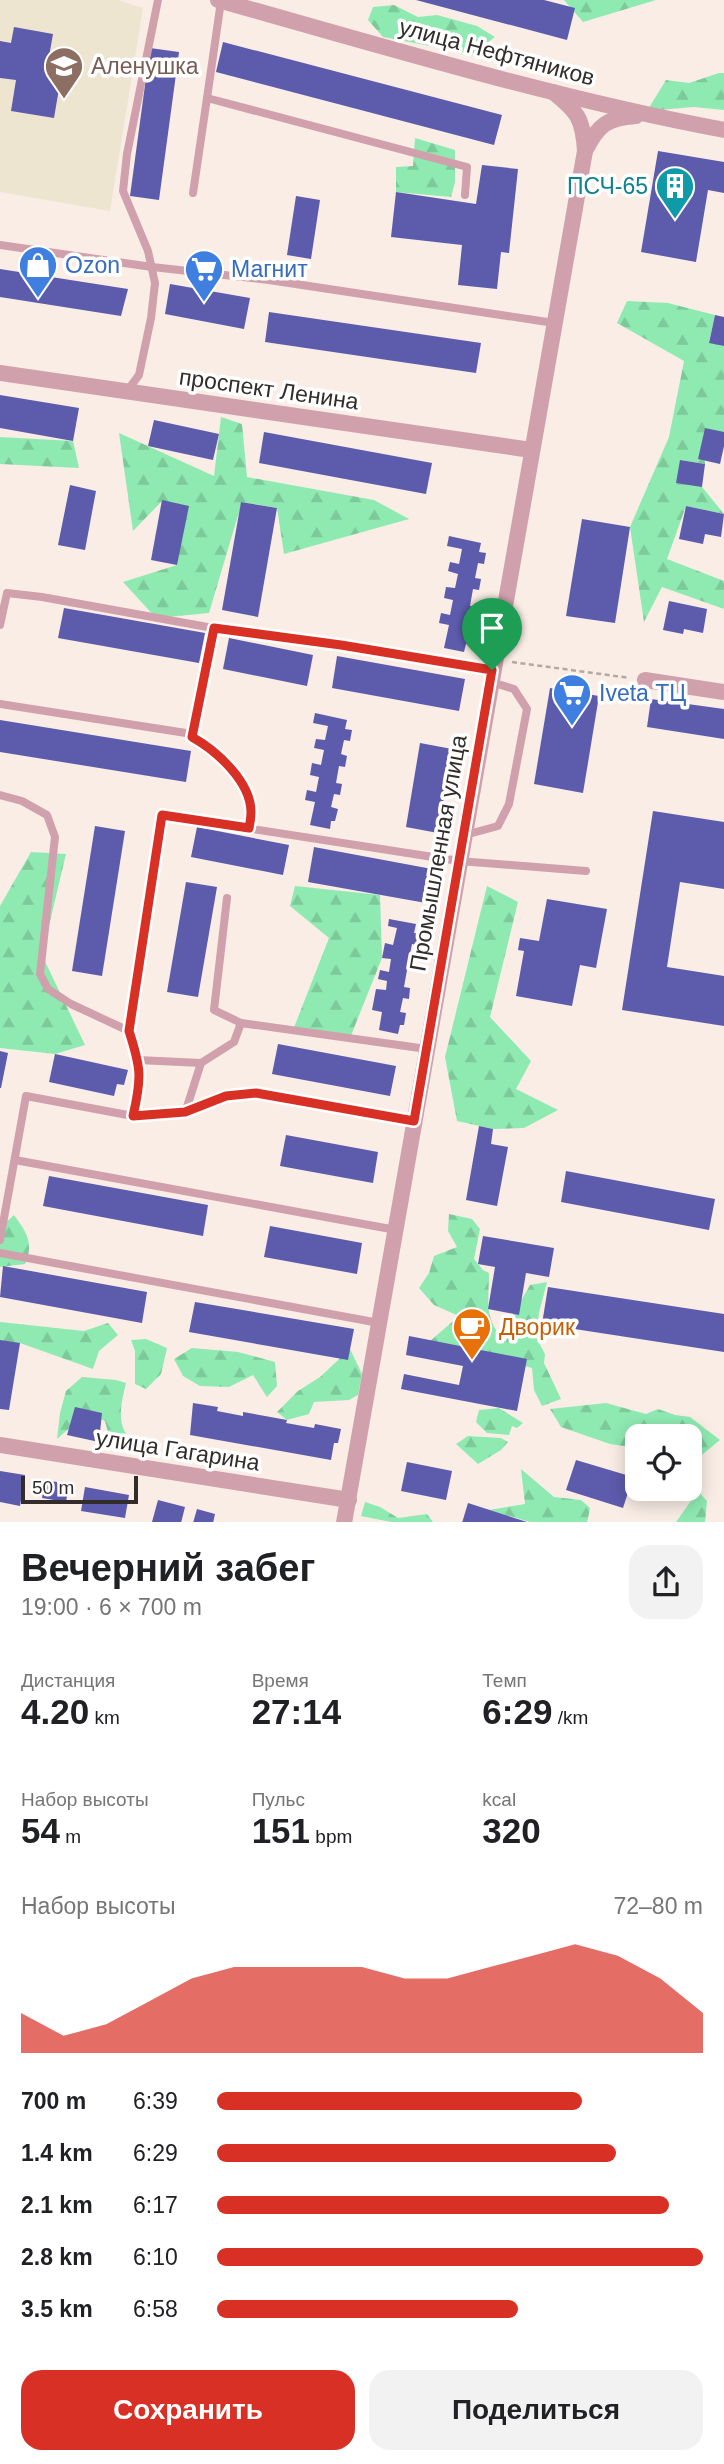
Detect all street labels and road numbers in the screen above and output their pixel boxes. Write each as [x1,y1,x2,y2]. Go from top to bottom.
street label: улица Нефтяников [396,13,598,91]
street label: проспект Ленина [178,364,361,414]
street label: Промышленная улица [404,733,472,973]
street label: улица Гагарина [94,1424,262,1476]

